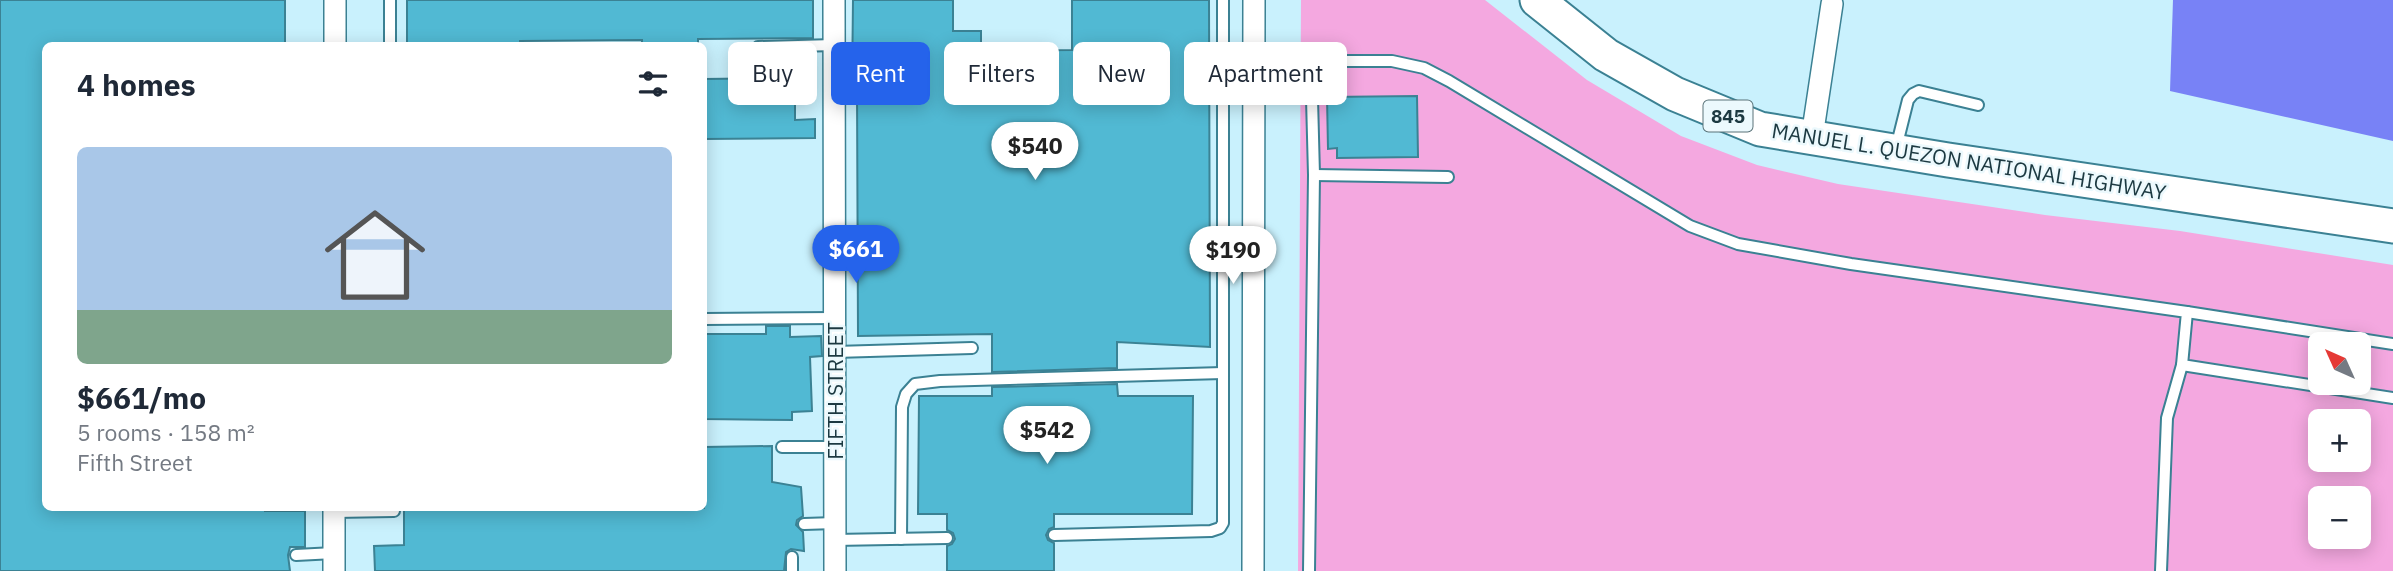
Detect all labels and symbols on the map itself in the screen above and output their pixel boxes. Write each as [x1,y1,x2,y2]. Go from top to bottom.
road number: 845 [1704,100,1752,132]
street label: MANUEL L. QUEZON NATIONAL HIGHWAY [1770,116,2169,206]
pin: $540 [994,122,1076,182]
pin: $661 [815,226,897,285]
pin: $190 [1192,226,1274,286]
street label: FIFTH STREET [821,322,849,460]
north arrow [2308,332,2371,396]
pin: $542 [1006,406,1088,466]

